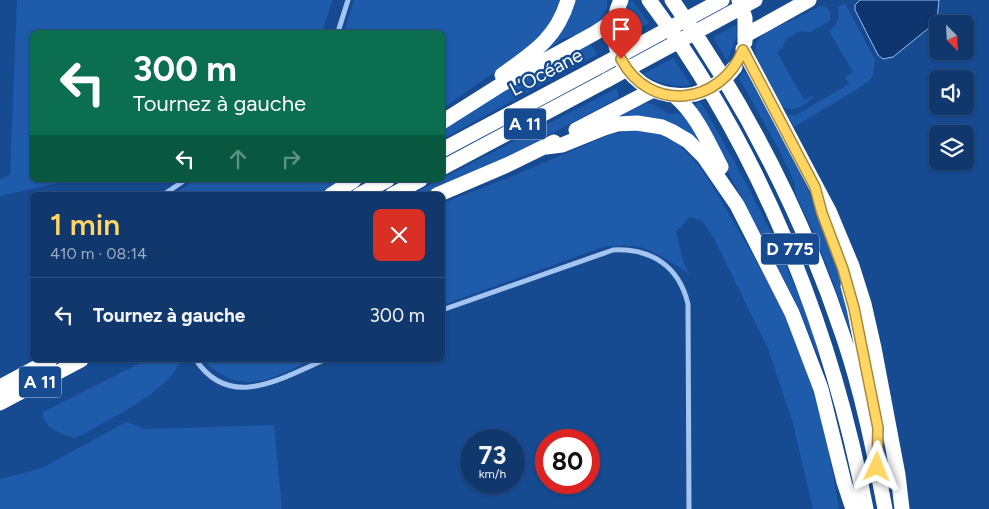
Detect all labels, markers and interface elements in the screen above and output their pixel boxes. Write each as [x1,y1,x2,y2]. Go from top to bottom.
pin [600,8,642,59]
icon: arrive [607,15,635,43]
north arrow [929,15,974,60]
map controls [929,15,974,170]
street label: L’Océane [506,43,586,101]
text: 300 m [133,48,237,90]
icon: left [50,50,115,115]
button: sound [929,70,974,115]
text: Tournez à gauche [133,90,306,117]
road number: A 11 [504,108,546,140]
button: layers [929,125,974,170]
icon: left [171,145,199,173]
icon: ahead [224,145,252,173]
icon: right [277,145,305,173]
text: 1 min [50,206,120,243]
button: close [373,209,425,261]
road number: D 775 [761,233,819,264]
text: 410 m · 08:14 [50,244,147,263]
icon: left [50,301,78,329]
text: Tournez à gauche [93,304,245,327]
text: 300 m [369,304,425,327]
road number: A 11 [19,367,61,398]
speed limit sign: 80 [535,429,600,494]
text: 73 [479,440,506,470]
position arrow [850,440,902,492]
text: km/h [479,467,506,481]

